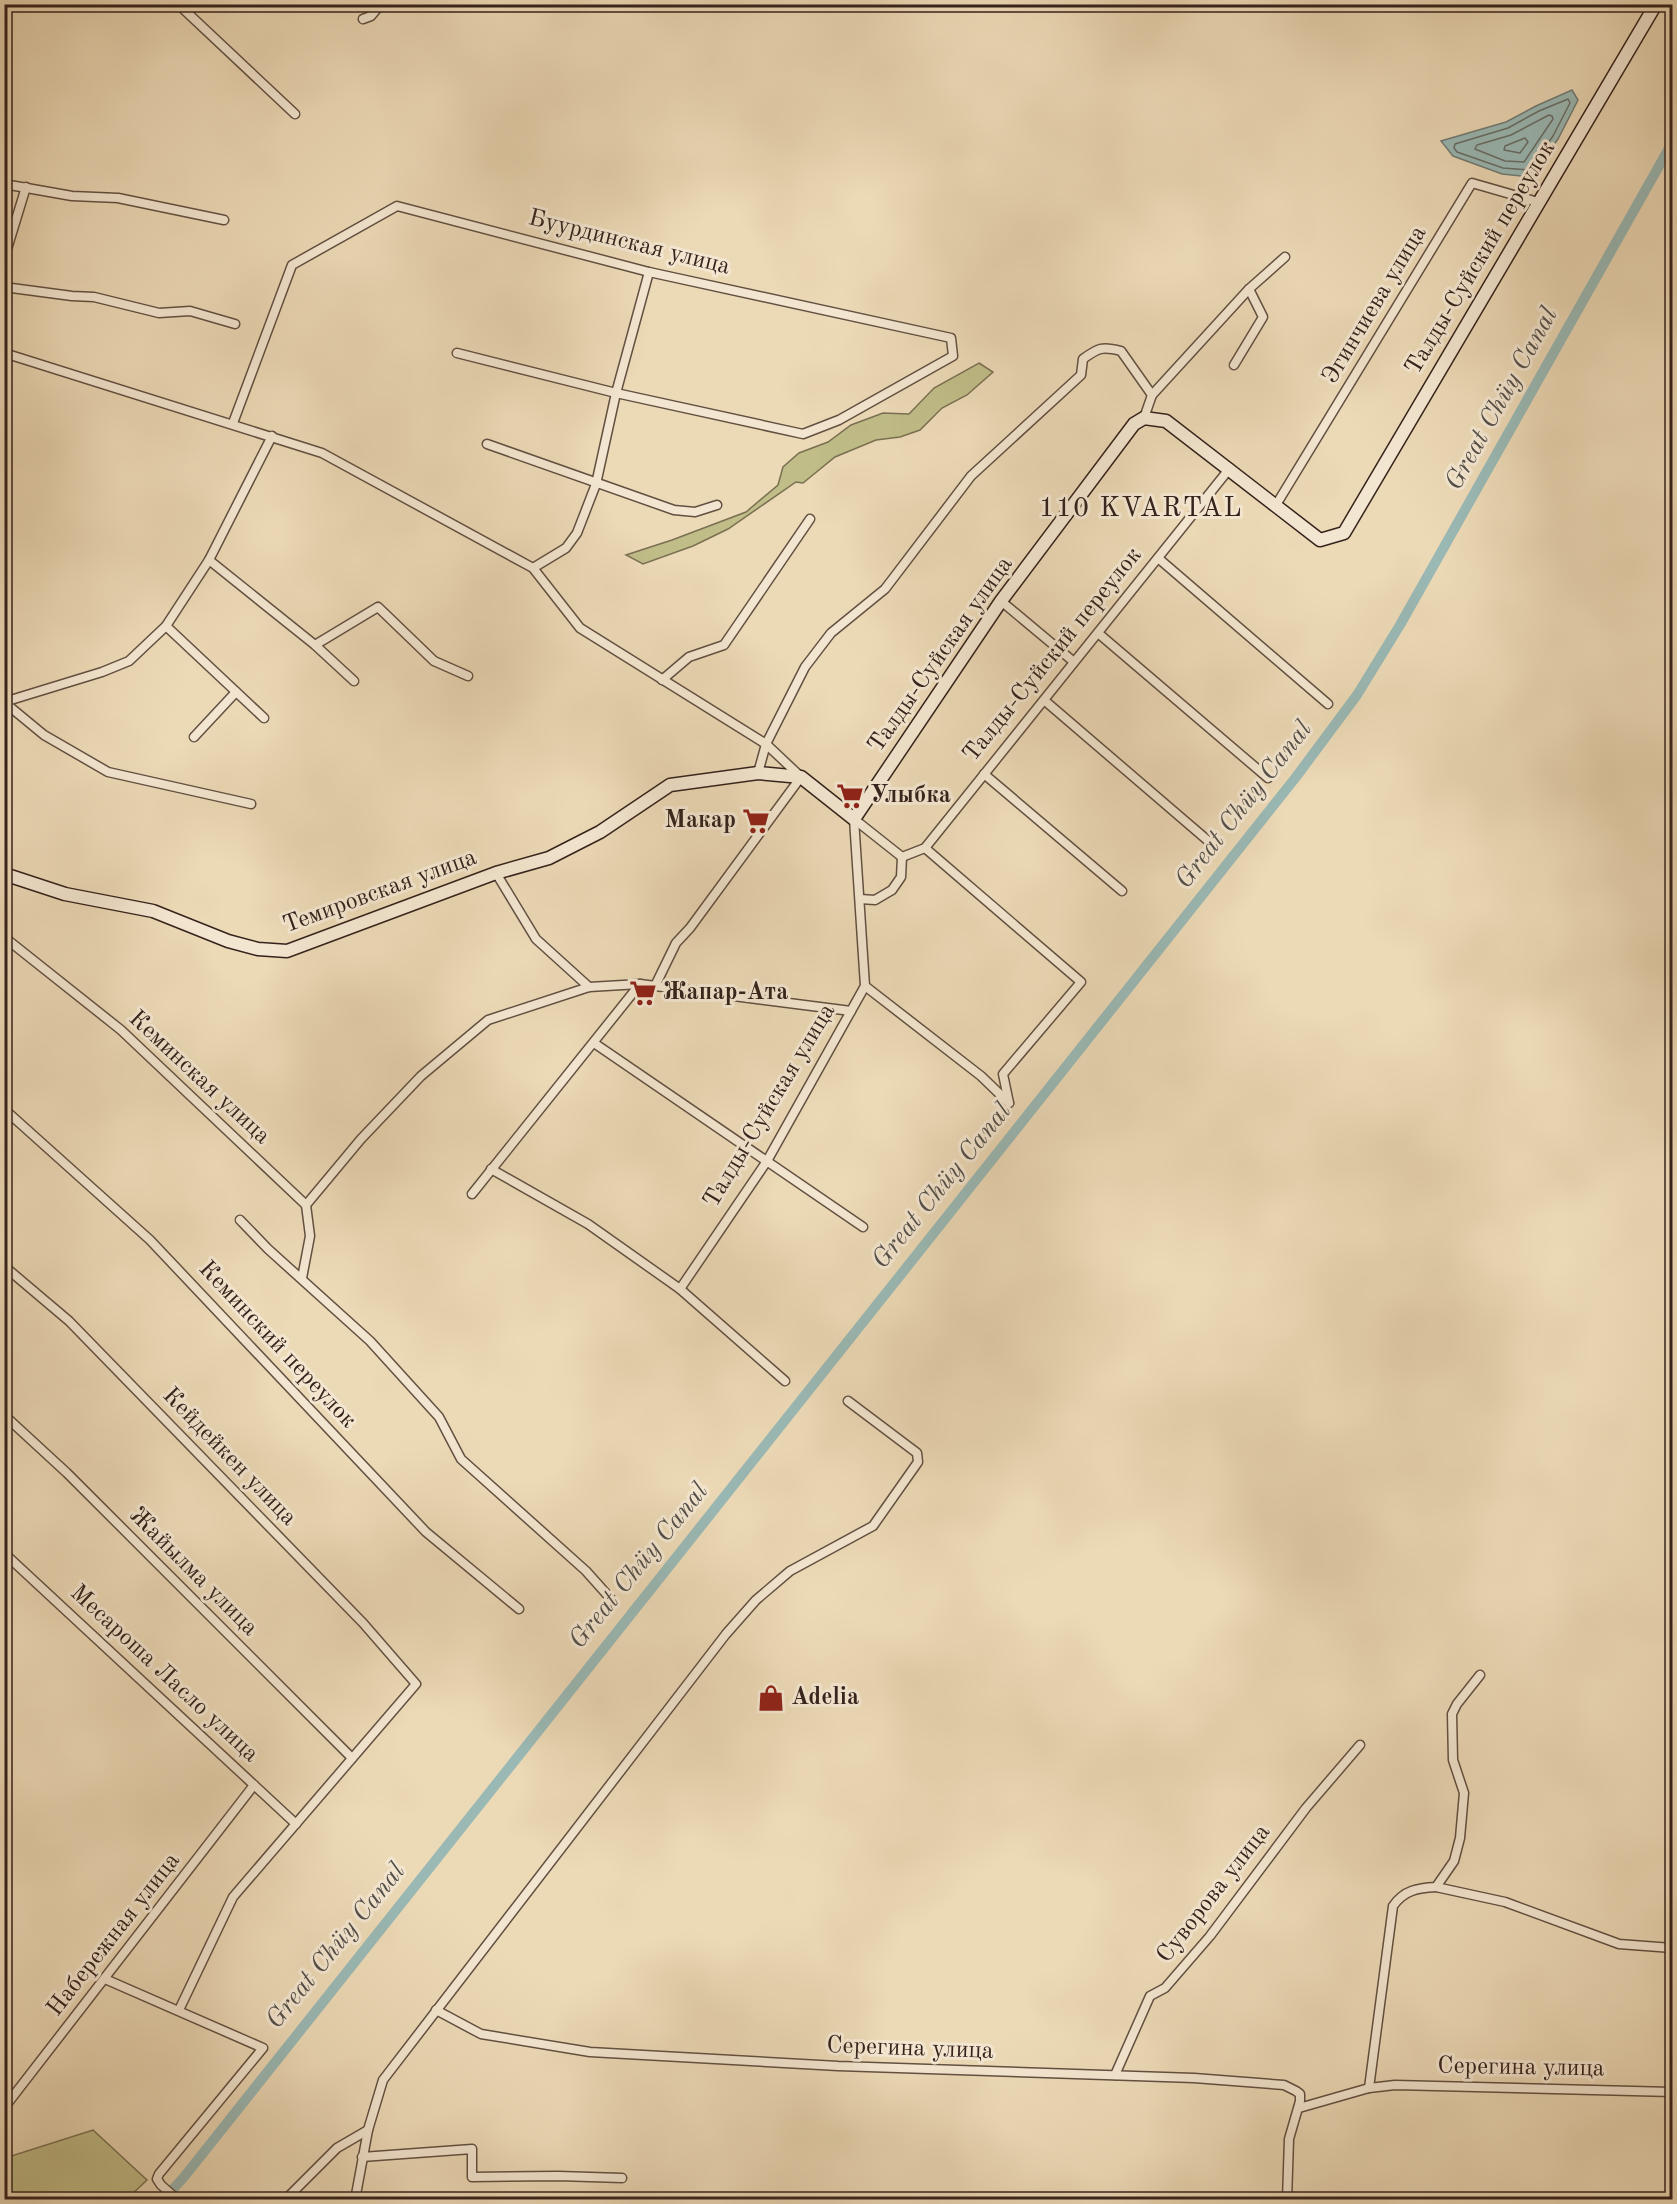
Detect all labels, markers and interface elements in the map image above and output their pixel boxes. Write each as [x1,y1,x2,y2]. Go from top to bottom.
street label: Талды-Суйский переулок [1402,137,1560,379]
street label: Буурдинская улица [526,206,732,280]
street label: Эгинчиева улица [1319,222,1432,388]
water label: Great Chüy Canal [1441,303,1563,495]
district label: 110 KVARTAL [1039,495,1243,522]
street label: Талды-Суйский переулок [959,543,1147,767]
street label: Талды-Суйская улица [864,553,1018,757]
water label: Great Chüy Canal [1171,716,1317,894]
supermarket icon: Улыбка [835,781,865,811]
place label: Улыбка [870,784,951,808]
supermarket icon: Макар [741,806,771,836]
place label: Макар [665,809,736,833]
street label: Темировская улица [280,846,480,938]
supermarket icon: Жапар-Ата [628,978,658,1008]
place label: Жапар-Ата [663,981,788,1005]
street label: Талды-Суйская улица [700,1000,840,1212]
street label: Кеминская улица [124,1007,274,1149]
water label: Great Chüy Canal [868,1098,1017,1274]
street label: Кеминский переулок [194,1257,360,1433]
street label: Кейдейкен улица [157,1383,301,1531]
water label: Great Chüy Canal [565,1478,714,1654]
street label: Жайылма улица [124,1503,262,1641]
street label: Месароша Ласло улица [65,1581,263,1767]
shop icon: Adelia [756,1683,786,1713]
place label: Adelia [791,1686,859,1710]
street label: Суворова улица [1153,1820,1275,1968]
street label: Набережная улица [43,1849,185,2021]
water label: Great Chüy Canal [262,1858,411,2034]
street label: Серегина улица [826,2034,994,2064]
street label: Серегина улица [1437,2055,1605,2081]

